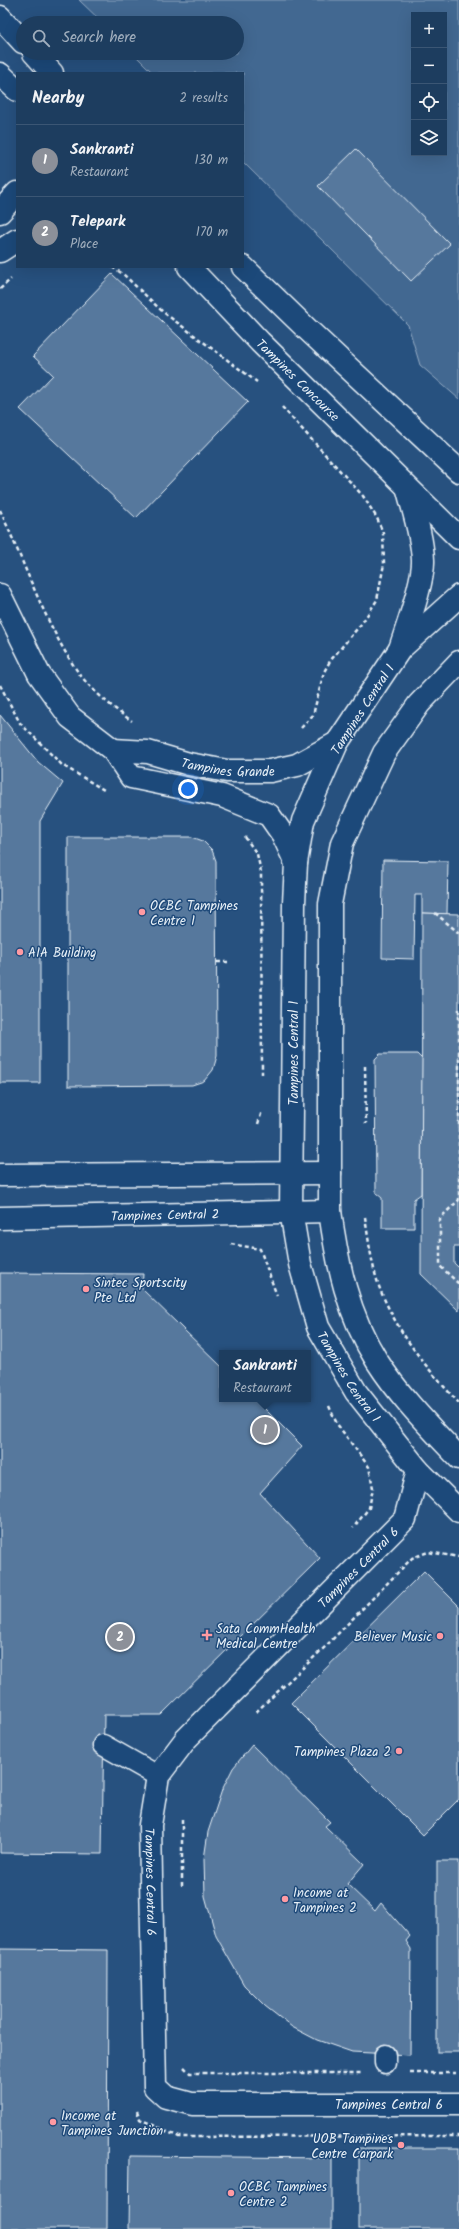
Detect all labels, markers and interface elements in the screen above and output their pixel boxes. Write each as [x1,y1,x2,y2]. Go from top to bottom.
map controls [411,12,447,156]
button: + [411,12,447,48]
search box [16,16,244,60]
text: Search here [62,26,136,50]
icon: search [30,27,52,49]
button: − [411,48,447,84]
button: locate [411,84,447,120]
text: Nearby [32,85,84,112]
text: 2 results [180,88,228,109]
button: layers [411,120,447,156]
text: Sankranti [70,138,134,162]
text: 1 [43,150,47,171]
text: 130 m [194,150,228,171]
text: Restaurant [70,162,129,183]
text: Telepark [70,210,125,234]
text: 2 [41,222,49,243]
text: 170 m [196,222,228,243]
text: Place [70,234,98,255]
street label: Tampines Concourse [250,334,344,427]
street label: Tampines Central 1 [326,660,401,759]
street label: Tampines Grande [178,753,277,783]
your location [178,779,198,799]
place label: OCBC Tampines Centre 1 [150,896,239,932]
marker: OCBC Tampines Centre 1 [137,907,147,917]
place label: AIA Building [28,943,97,964]
marker: AIA Building [15,947,25,957]
street label: Tampines Central 1 [284,1001,305,1105]
street label: Tampines Central 2 [111,1204,219,1228]
place label: Sintec Sportscity Pte Ltd [94,1273,188,1309]
marker: Sintec Sportscity Pte Ltd [81,1284,91,1294]
street label: Tampines Central 1 [311,1328,385,1427]
popup [219,1350,311,1402]
text: Sankranti [233,1354,297,1378]
text: Restaurant [233,1378,292,1399]
pin: 1 [252,1415,278,1445]
street label: Tampines Central 6 [313,1522,405,1614]
place label: Sata CommHealth Medical Centre [216,1619,316,1655]
pin: 2 [107,1622,133,1652]
place label: Believer Music [354,1627,432,1648]
marker: Sata CommHealth Medical Centre [201,1629,213,1641]
marker: Believer Music [435,1631,445,1641]
place label: Tampines Plaza 2 [294,1742,391,1763]
marker: Tampines Plaza 2 [394,1746,404,1756]
street label: Tampines Central 6 [138,1828,161,1936]
place label: Income at Tampines 2 [293,1883,357,1919]
marker: Income at Tampines 2 [280,1894,290,1904]
street label: Tampines Central 6 [335,2095,443,2116]
place label: Income at Tampines Junction [61,2106,163,2142]
marker: Income at Tampines Junction [48,2117,58,2127]
place label: UOB Tampines Centre Carpark [311,2129,394,2165]
marker: UOB Tampines Centre Carpark [396,2140,406,2150]
place label: OCBC Tampines Centre 2 [239,2177,328,2213]
marker: OCBC Tampines Centre 2 [226,2188,236,2198]

